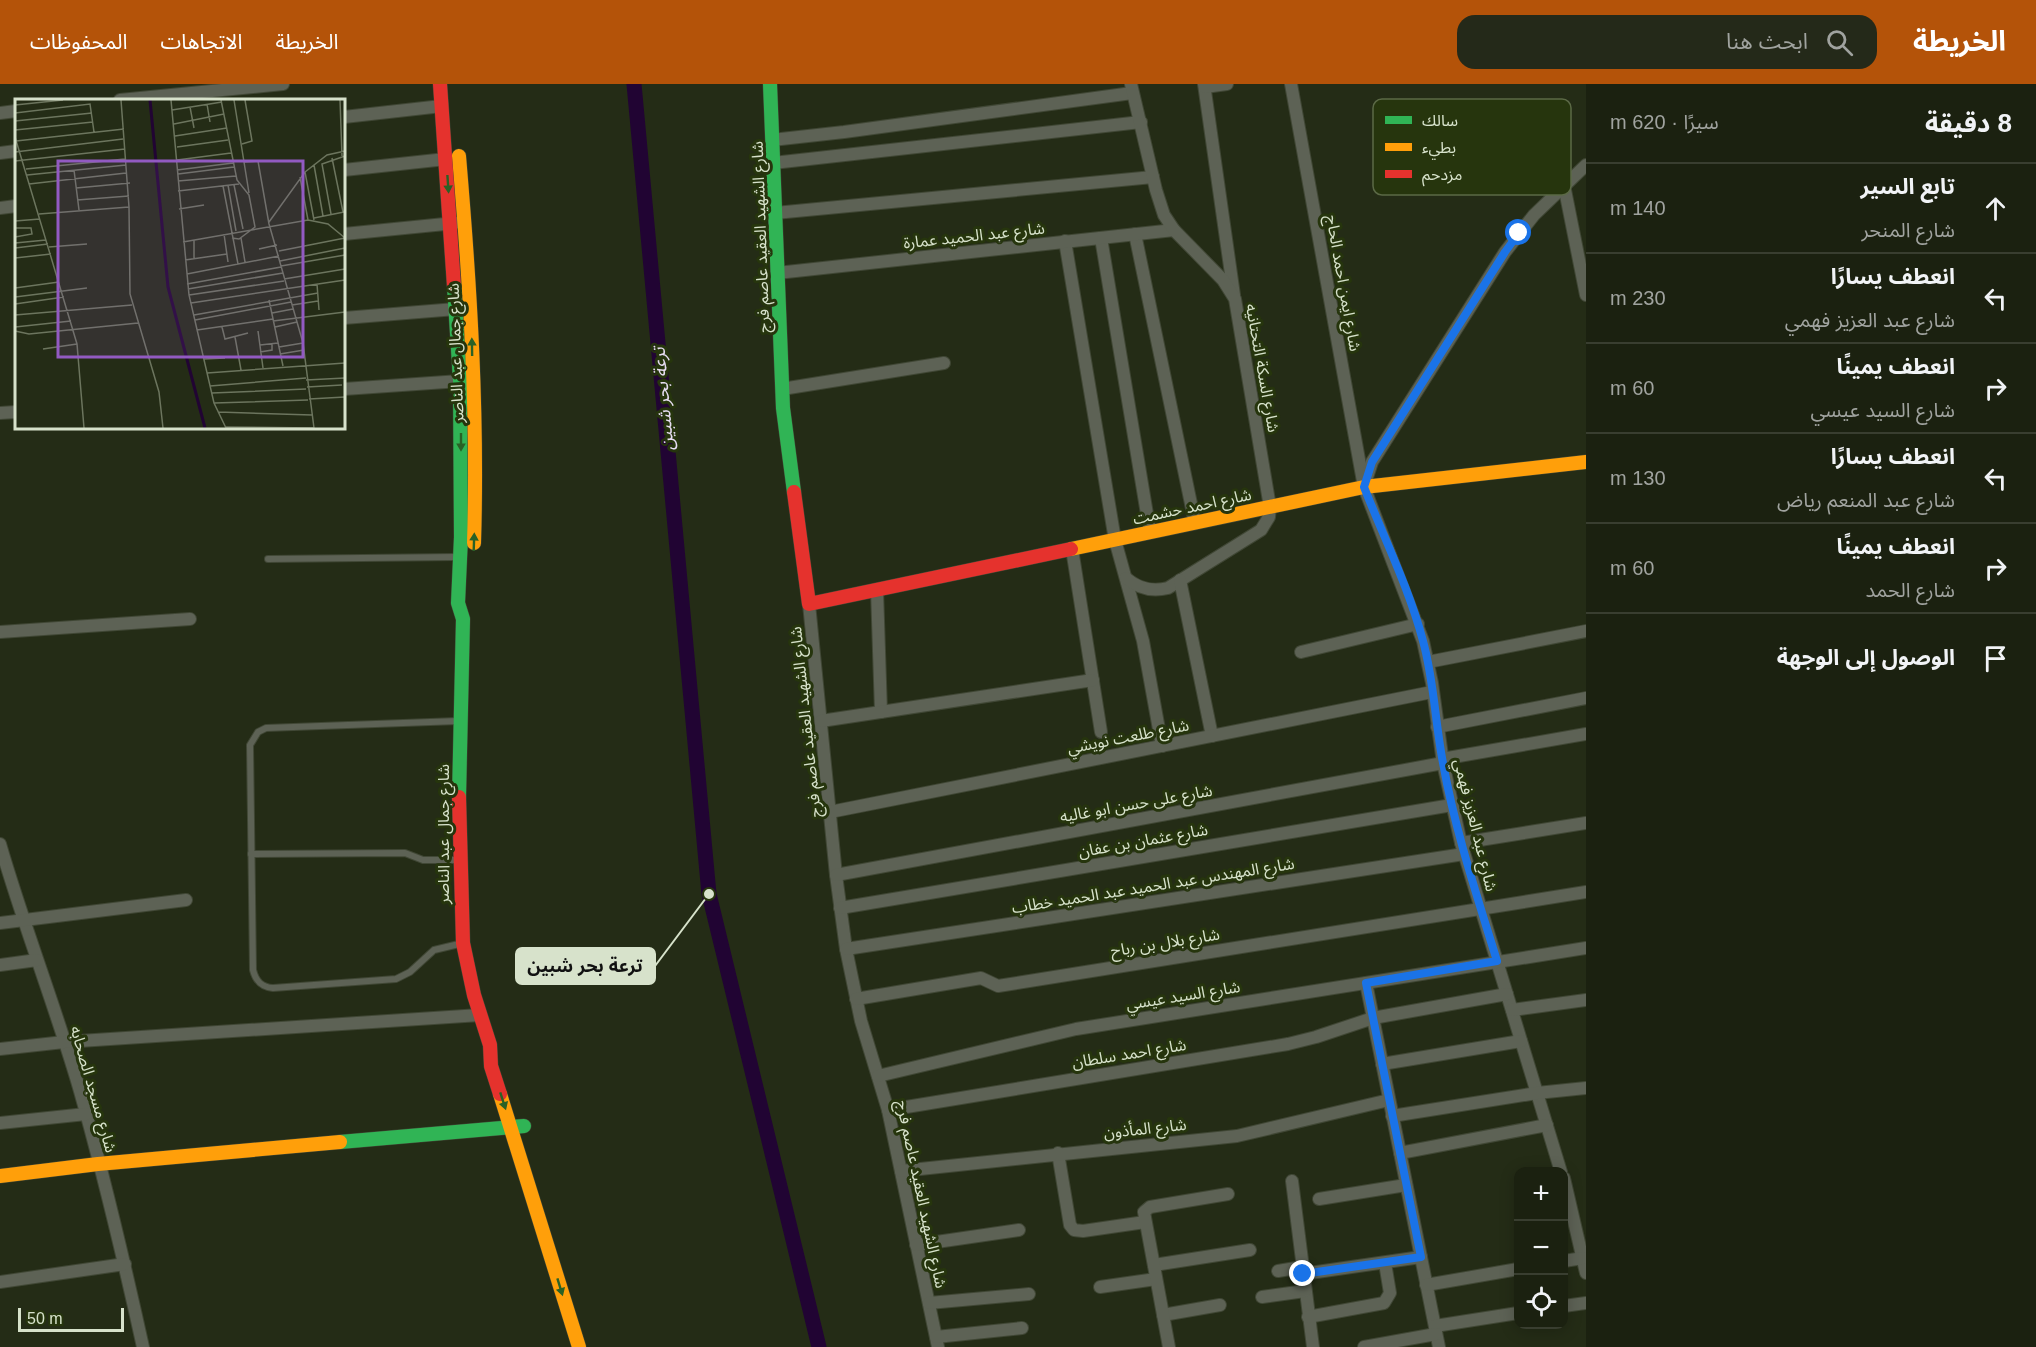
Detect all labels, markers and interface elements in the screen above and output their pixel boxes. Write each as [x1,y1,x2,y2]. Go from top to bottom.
search box [1457,15,1877,69]
icon: search [1823,26,1856,59]
text: الخريطة [1913,26,2006,57]
text: ابحث هنا [1726,29,1808,54]
text: المحفوظات [30,30,127,53]
text: الاتجاهات [160,30,242,53]
text: الخريطة [275,30,338,53]
inset map [15,99,345,429]
legend [1373,99,1571,195]
text: 8 دقيقة [1925,108,2012,138]
text: سيرًا · 620 m [1610,111,1719,133]
text: سالك [1422,112,1458,129]
text: بطيء [1422,139,1456,160]
street label: شارع الشهيد العقيد عاصم فرج [749,141,776,333]
text: مزدحم [1422,166,1462,187]
text: تابع السير [1861,174,1955,199]
one-way arrow [443,175,453,194]
icon: ahead [1979,192,2012,225]
text: 140 m [1610,197,1666,219]
street label: شارع ايمن احمد الحاج [1319,214,1364,353]
route start [1505,219,1531,245]
text: شارع المنحر [1861,219,1955,241]
street label: شارع عبد الحميد عمارة [902,220,1046,255]
text: انعطف يسارًا [1831,264,1955,289]
icon: left [1979,282,2012,315]
street label: شارع جمال عبد الناصر [445,283,470,424]
text: 230 m [1610,287,1666,309]
street label: شارع السكة التحتانيه [1239,302,1282,434]
text: شارع عبد العزيز فهمي [1785,309,1955,331]
one-way arrow [468,337,477,356]
water label: ترعة بحر شبين [648,344,678,451]
text: انعطف يمينًا [1836,354,1955,379]
icon: right [1979,372,2012,405]
text: 60 m [1610,377,1654,399]
text: شارع السيد عيسي [1811,399,1955,421]
one-way arrow [456,432,465,451]
text: انعطف يسارًا [1831,444,1955,469]
icon: left [1979,462,2012,495]
text: 130 m [1610,467,1666,489]
street label: شارع احمد حشمت [1131,486,1254,531]
text: شارع عبد المنعم رياض [1777,489,1955,511]
one-way arrow [469,532,478,551]
text: انعطف يمينًا [1836,534,1955,559]
icon: right [1979,552,2012,585]
text: 60 m [1610,557,1654,579]
text: شارع الحمد [1866,579,1955,601]
street label: شارع الشهيد العقيد عاصم فرج [787,625,828,818]
icon: arrive [1979,642,2012,675]
text: الوصول إلى الوجهة [1777,645,1955,670]
street label: شارع طلعت نويشي [1066,716,1191,761]
street label: شارع عبد العزيز فهمي [1447,757,1500,894]
street label: شارع جمال عبد الناصر [435,764,456,905]
street label: شارع على حسن ابو غاليه [1058,782,1214,829]
street label: شارع عثمان بن عفان [1077,821,1210,864]
street label: شارع المهندس عبد الحميد عبد الحميد خطاب [1011,855,1296,920]
street label: شارع بلال بن رباح [1109,925,1221,963]
callout: ترعة بحر شبين [516,948,655,984]
text: ترعة بحر شبين [527,956,643,977]
street label: شارع السيد عيسي [1125,978,1242,1017]
street label: شارع مسجد الصحابه [63,1024,120,1155]
street label: شارع احمد سلطان [1071,1036,1188,1075]
one-way arrow [498,1092,508,1110]
street label: شارع الشهيد العقيد عاصم فرج [889,1099,950,1290]
street label: شارع المأذون [1103,1115,1188,1145]
map controls [1514,1167,1568,1329]
button: + [1514,1167,1568,1221]
button: − [1514,1221,1568,1275]
route end [1289,1260,1315,1286]
button: locate [1514,1275,1568,1329]
one-way arrow [556,1278,566,1296]
scale bar [18,1305,124,1332]
text: 50 m [27,1310,63,1327]

